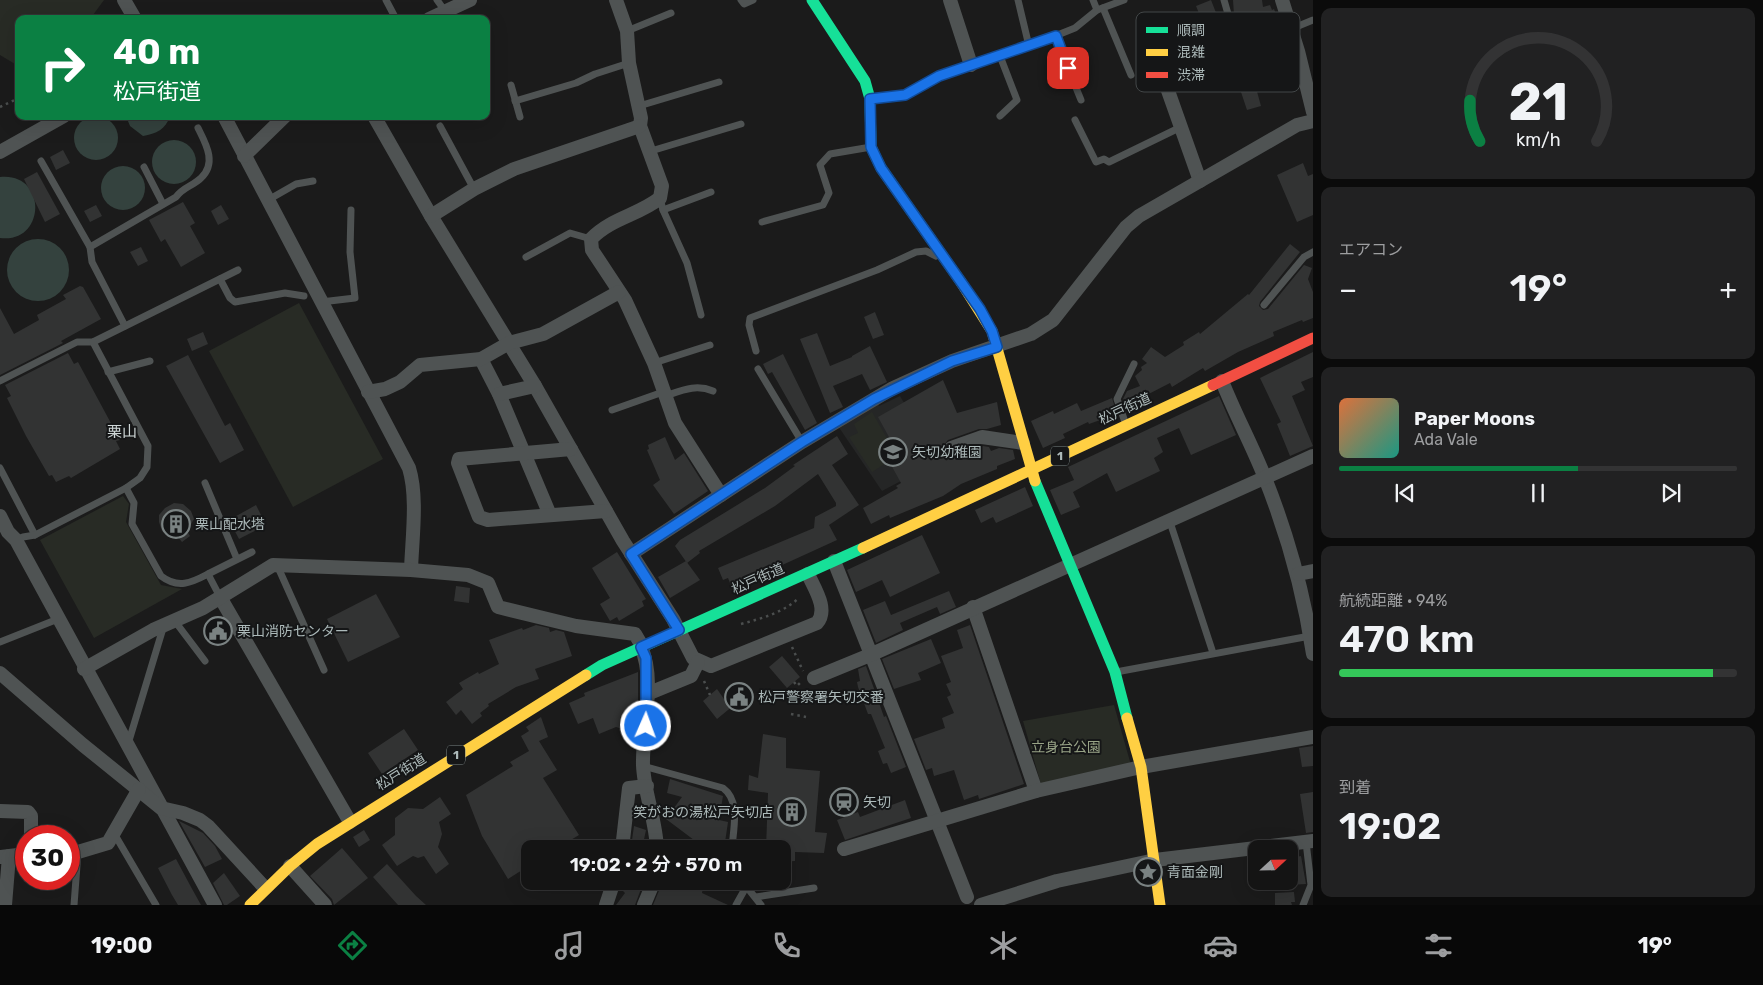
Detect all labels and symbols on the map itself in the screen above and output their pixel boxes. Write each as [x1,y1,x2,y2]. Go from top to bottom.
legend [1136,12,1300,92]
text: 順調 [1177,22,1205,39]
text: 混雑 [1177,44,1205,61]
pin [1047,47,1089,89]
text: 渋滞 [1177,67,1205,84]
street label: 松戸街道 [1096,389,1154,429]
district label: 栗山 [107,423,137,441]
school or university icon: 矢切幼稚園 [878,437,908,467]
place label: 矢切幼稚園 [912,444,982,461]
road number: 1 [1051,446,1069,466]
building icon: 栗山配水塔 [161,509,191,539]
place label: 栗山配水塔 [195,516,265,533]
street label: 松戸街道 [729,560,787,598]
public building icon: 栗山消防センター [203,616,233,646]
place label: 栗山消防センター [237,623,349,640]
public building icon: 松戸警察署矢切交番 [724,682,754,712]
place label: 松戸警察署矢切交番 [758,689,884,706]
position arrow [619,699,671,751]
park label: 立身台公園 [1031,739,1101,756]
road number: 1 [447,746,465,764]
street label: 松戸街道 [373,750,429,794]
station icon: 矢切 [829,787,859,817]
place label: 矢切 [863,794,891,811]
building icon: 笑がおの湯松戸矢切店 [777,797,807,827]
place label: 笑がおの湯松戸矢切店 [633,804,773,821]
speed limit sign: 30 [15,825,80,890]
north arrow [1248,840,1298,890]
place icon: 青面金剛 [1133,857,1163,887]
place label: 青面金剛 [1167,864,1223,881]

